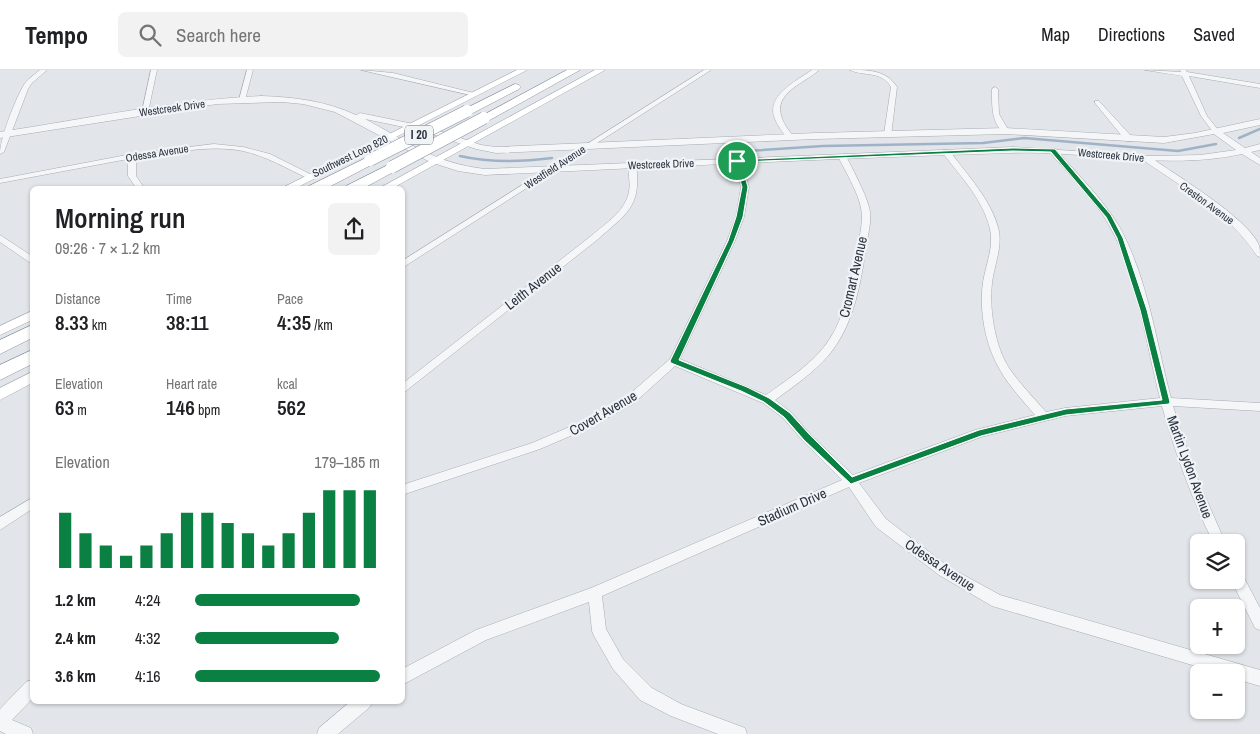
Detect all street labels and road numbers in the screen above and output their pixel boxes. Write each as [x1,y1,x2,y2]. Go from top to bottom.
street label: Westcreek Drive [138,96,206,120]
road number: I 20 [405,126,433,144]
street label: Southwest Loop 820 [310,132,390,180]
street label: Odessa Avenue [125,141,189,165]
street label: Westfield Avenue [522,142,588,192]
street label: Westcreek Drive [1077,145,1145,165]
street label: Westcreek Drive [628,156,694,172]
street label: Creston Avenue [1177,179,1237,227]
street label: Cromart Avenue [835,235,871,319]
street label: Leith Avenue [501,258,565,314]
street label: Covert Avenue [566,386,640,440]
street label: Martin Lydon Avenue [1163,413,1217,521]
street label: Stadium Drive [755,484,829,530]
street label: Odessa Avenue [901,535,979,595]

